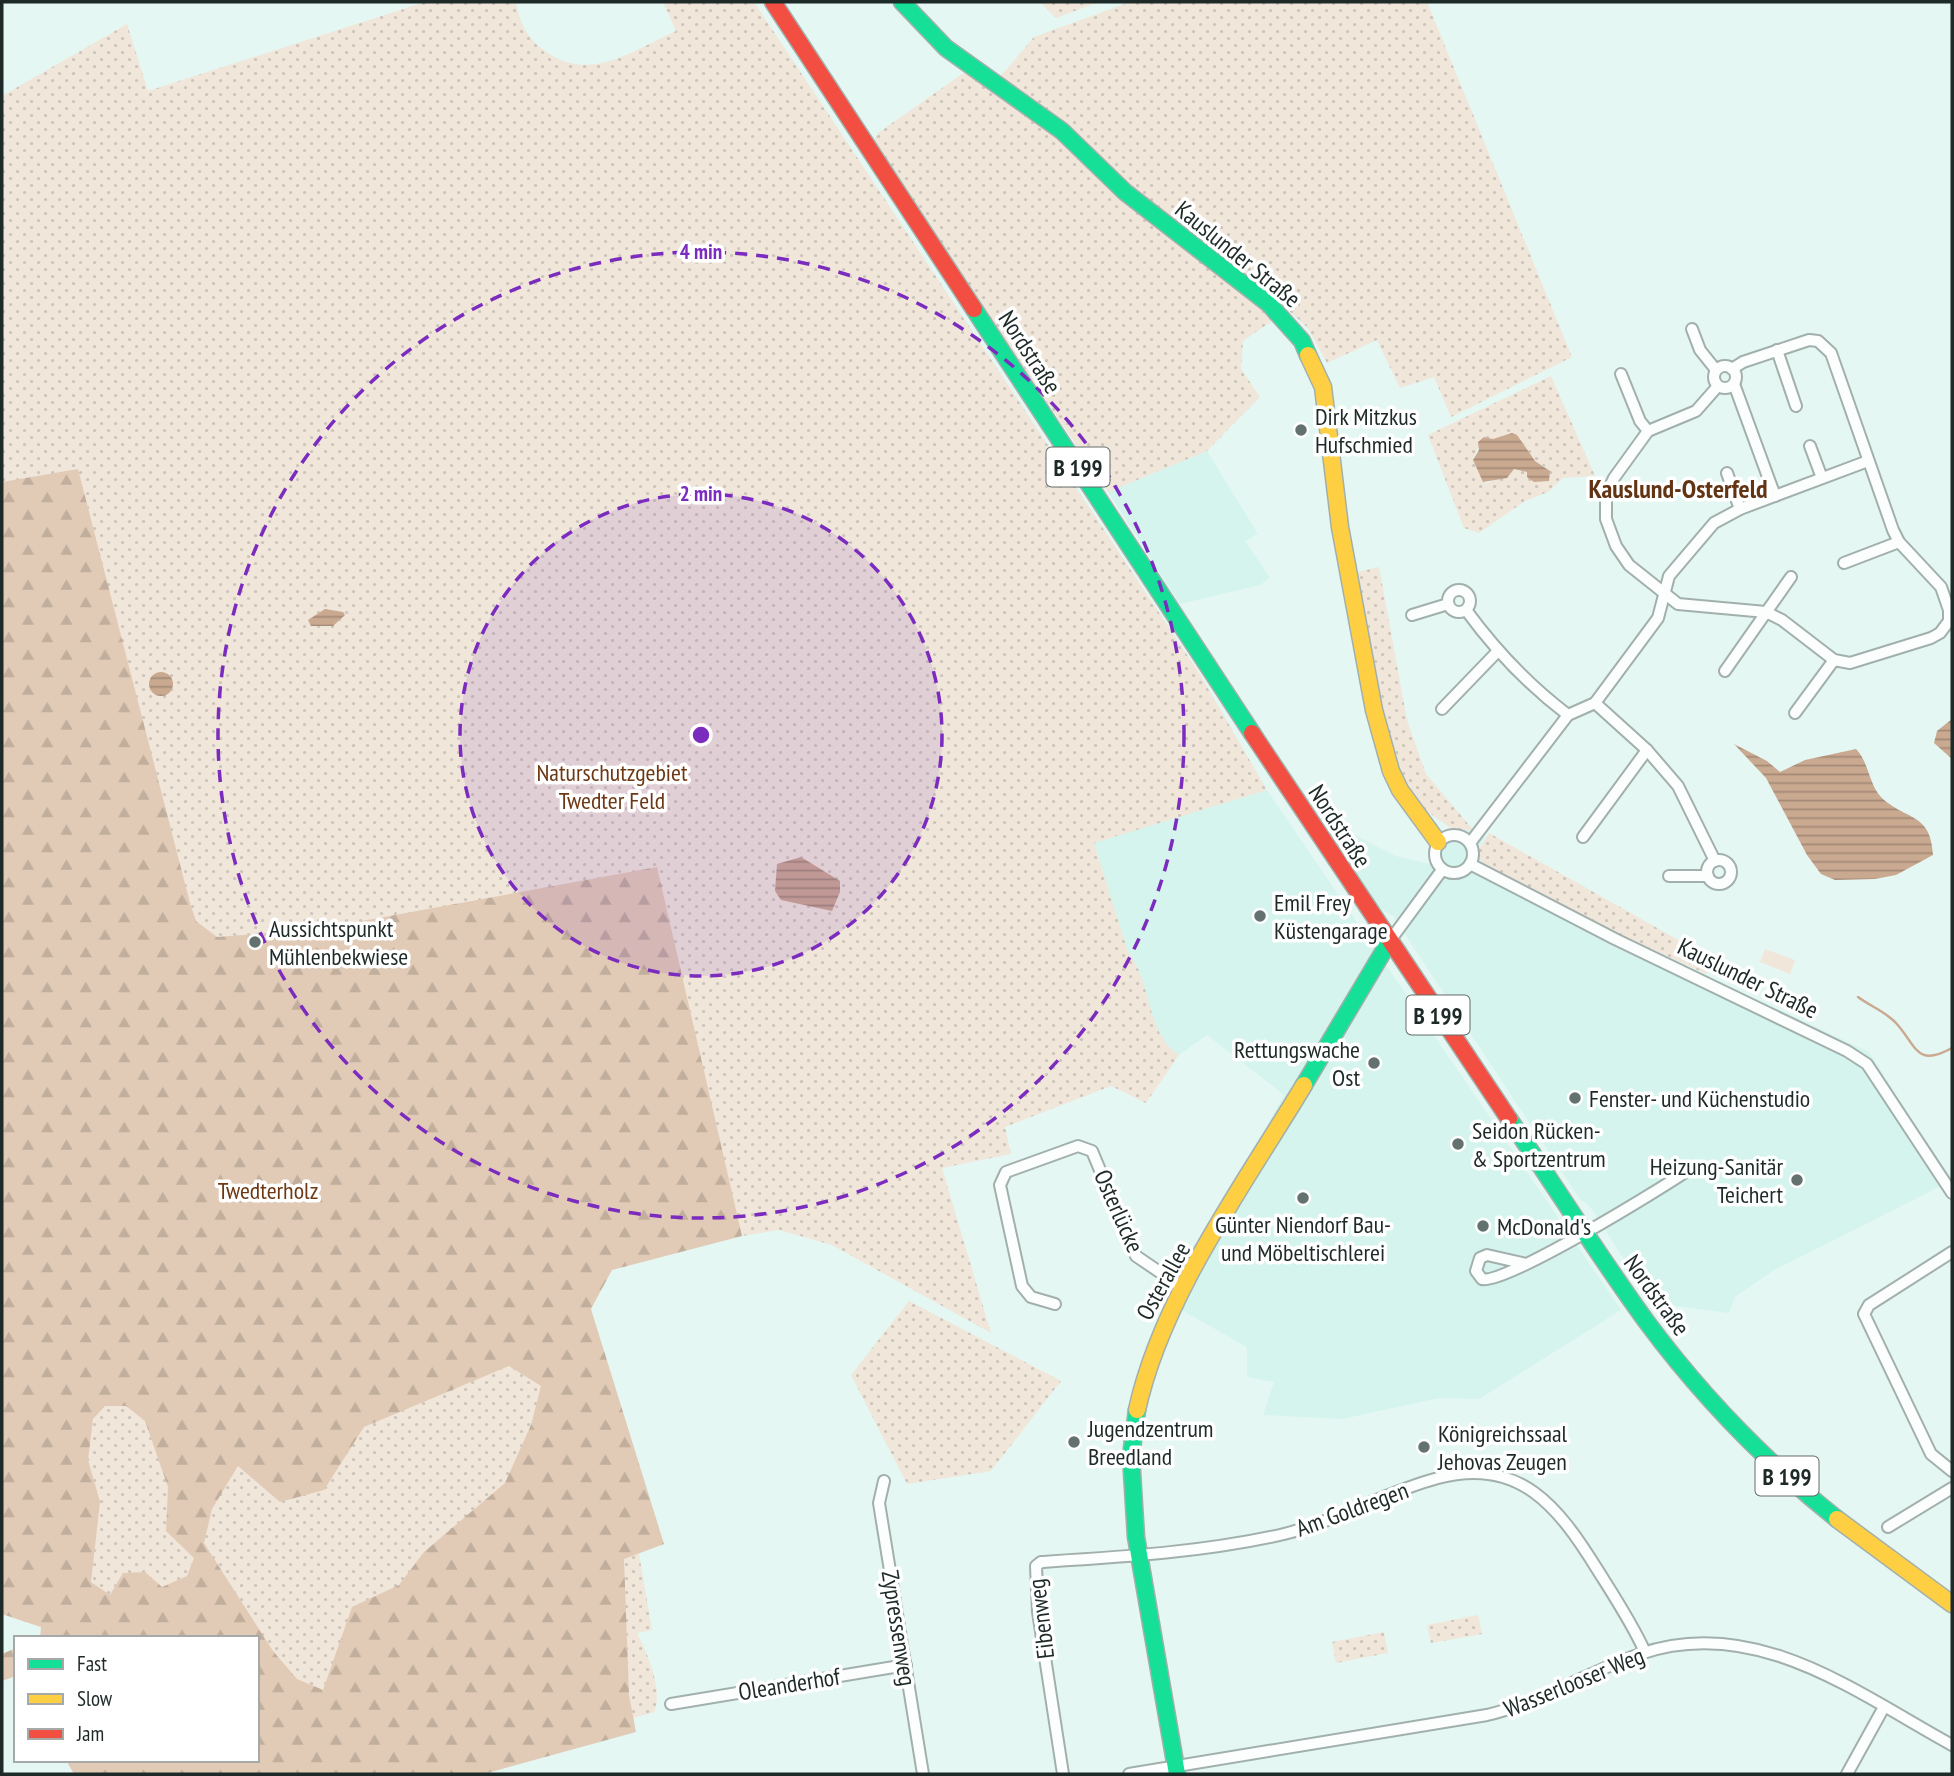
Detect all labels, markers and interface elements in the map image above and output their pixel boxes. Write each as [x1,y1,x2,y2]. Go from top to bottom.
street label: Kauslunder Straße [1169,194,1307,314]
text: 4 min [680,238,722,265]
street label: Nordstraße [992,305,1068,399]
place label: Dirk Mitzkus Hufschmied [1315,401,1417,460]
marker: Dirk Mitzkus Hufschmied [1293,422,1309,438]
road number: B 199 [1046,447,1110,486]
district label: Kauslund-Osterfeld [1588,472,1768,505]
text: 2 min [680,480,722,507]
centre of rings [689,723,713,747]
park label: Naturschutzgebiet Twedter Feld [536,757,688,816]
street label: Nordstraße [1302,779,1378,873]
place label: Emil Frey Küstengarage [1274,887,1388,946]
marker: Emil Frey Küstengarage [1252,908,1268,924]
place label: Aussichtspunkt Mühlenbekwiese [269,913,408,972]
street label: Kauslunder Straße [1673,931,1823,1025]
marker: Aussichtspunkt Mühlenbekwiese [247,934,263,950]
road number: B 199 [1406,996,1470,1034]
place label: Rettungswache Ost [1234,1034,1360,1093]
marker: Rettungswache Ost [1366,1055,1382,1071]
place label: Fenster- und Küchenstudio [1589,1083,1810,1114]
marker: Fenster- und Küchenstudio [1567,1090,1583,1106]
place label: Seidon Rücken- & Sportzentrum [1472,1115,1606,1174]
marker: Seidon Rücken- & Sportzentrum [1450,1136,1466,1152]
place label: Heizung-Sanitär Teichert [1650,1151,1783,1210]
street label: Osterlücke [1087,1165,1151,1257]
marker: Heizung-Sanitär Teichert [1789,1172,1805,1188]
park label: Twedterholz [218,1175,318,1206]
marker: Günter Niendorf Bau- und Möbeltischlerei [1295,1190,1311,1206]
place label: Günter Niendorf Bau- und Möbeltischlerei [1215,1209,1391,1268]
place label: McDonald's [1497,1211,1591,1242]
marker: McDonald's [1475,1218,1491,1234]
street label: Osterallee [1129,1236,1197,1326]
street label: Nordstraße [1617,1248,1697,1342]
place label: Jugendzentrum Breedland [1087,1413,1213,1472]
place label: Königreichssaal Jehovas Zeugen [1437,1418,1568,1477]
marker: Jugendzentrum Breedland [1066,1434,1082,1450]
marker: Königreichssaal Jehovas Zeugen [1416,1439,1432,1455]
road number: B 199 [1756,1456,1818,1496]
street label: Am Goldregen [1292,1474,1412,1544]
street label: Zypressenweg [875,1568,923,1688]
street label: Eibenweg [1021,1577,1061,1661]
legend [14,1636,259,1762]
street label: Wasserlooser Weg [1499,1640,1649,1724]
text: Fast [77,1650,107,1677]
street label: Oleanderhof [736,1661,843,1707]
text: Slow [77,1685,113,1712]
text: Jam [76,1720,104,1747]

